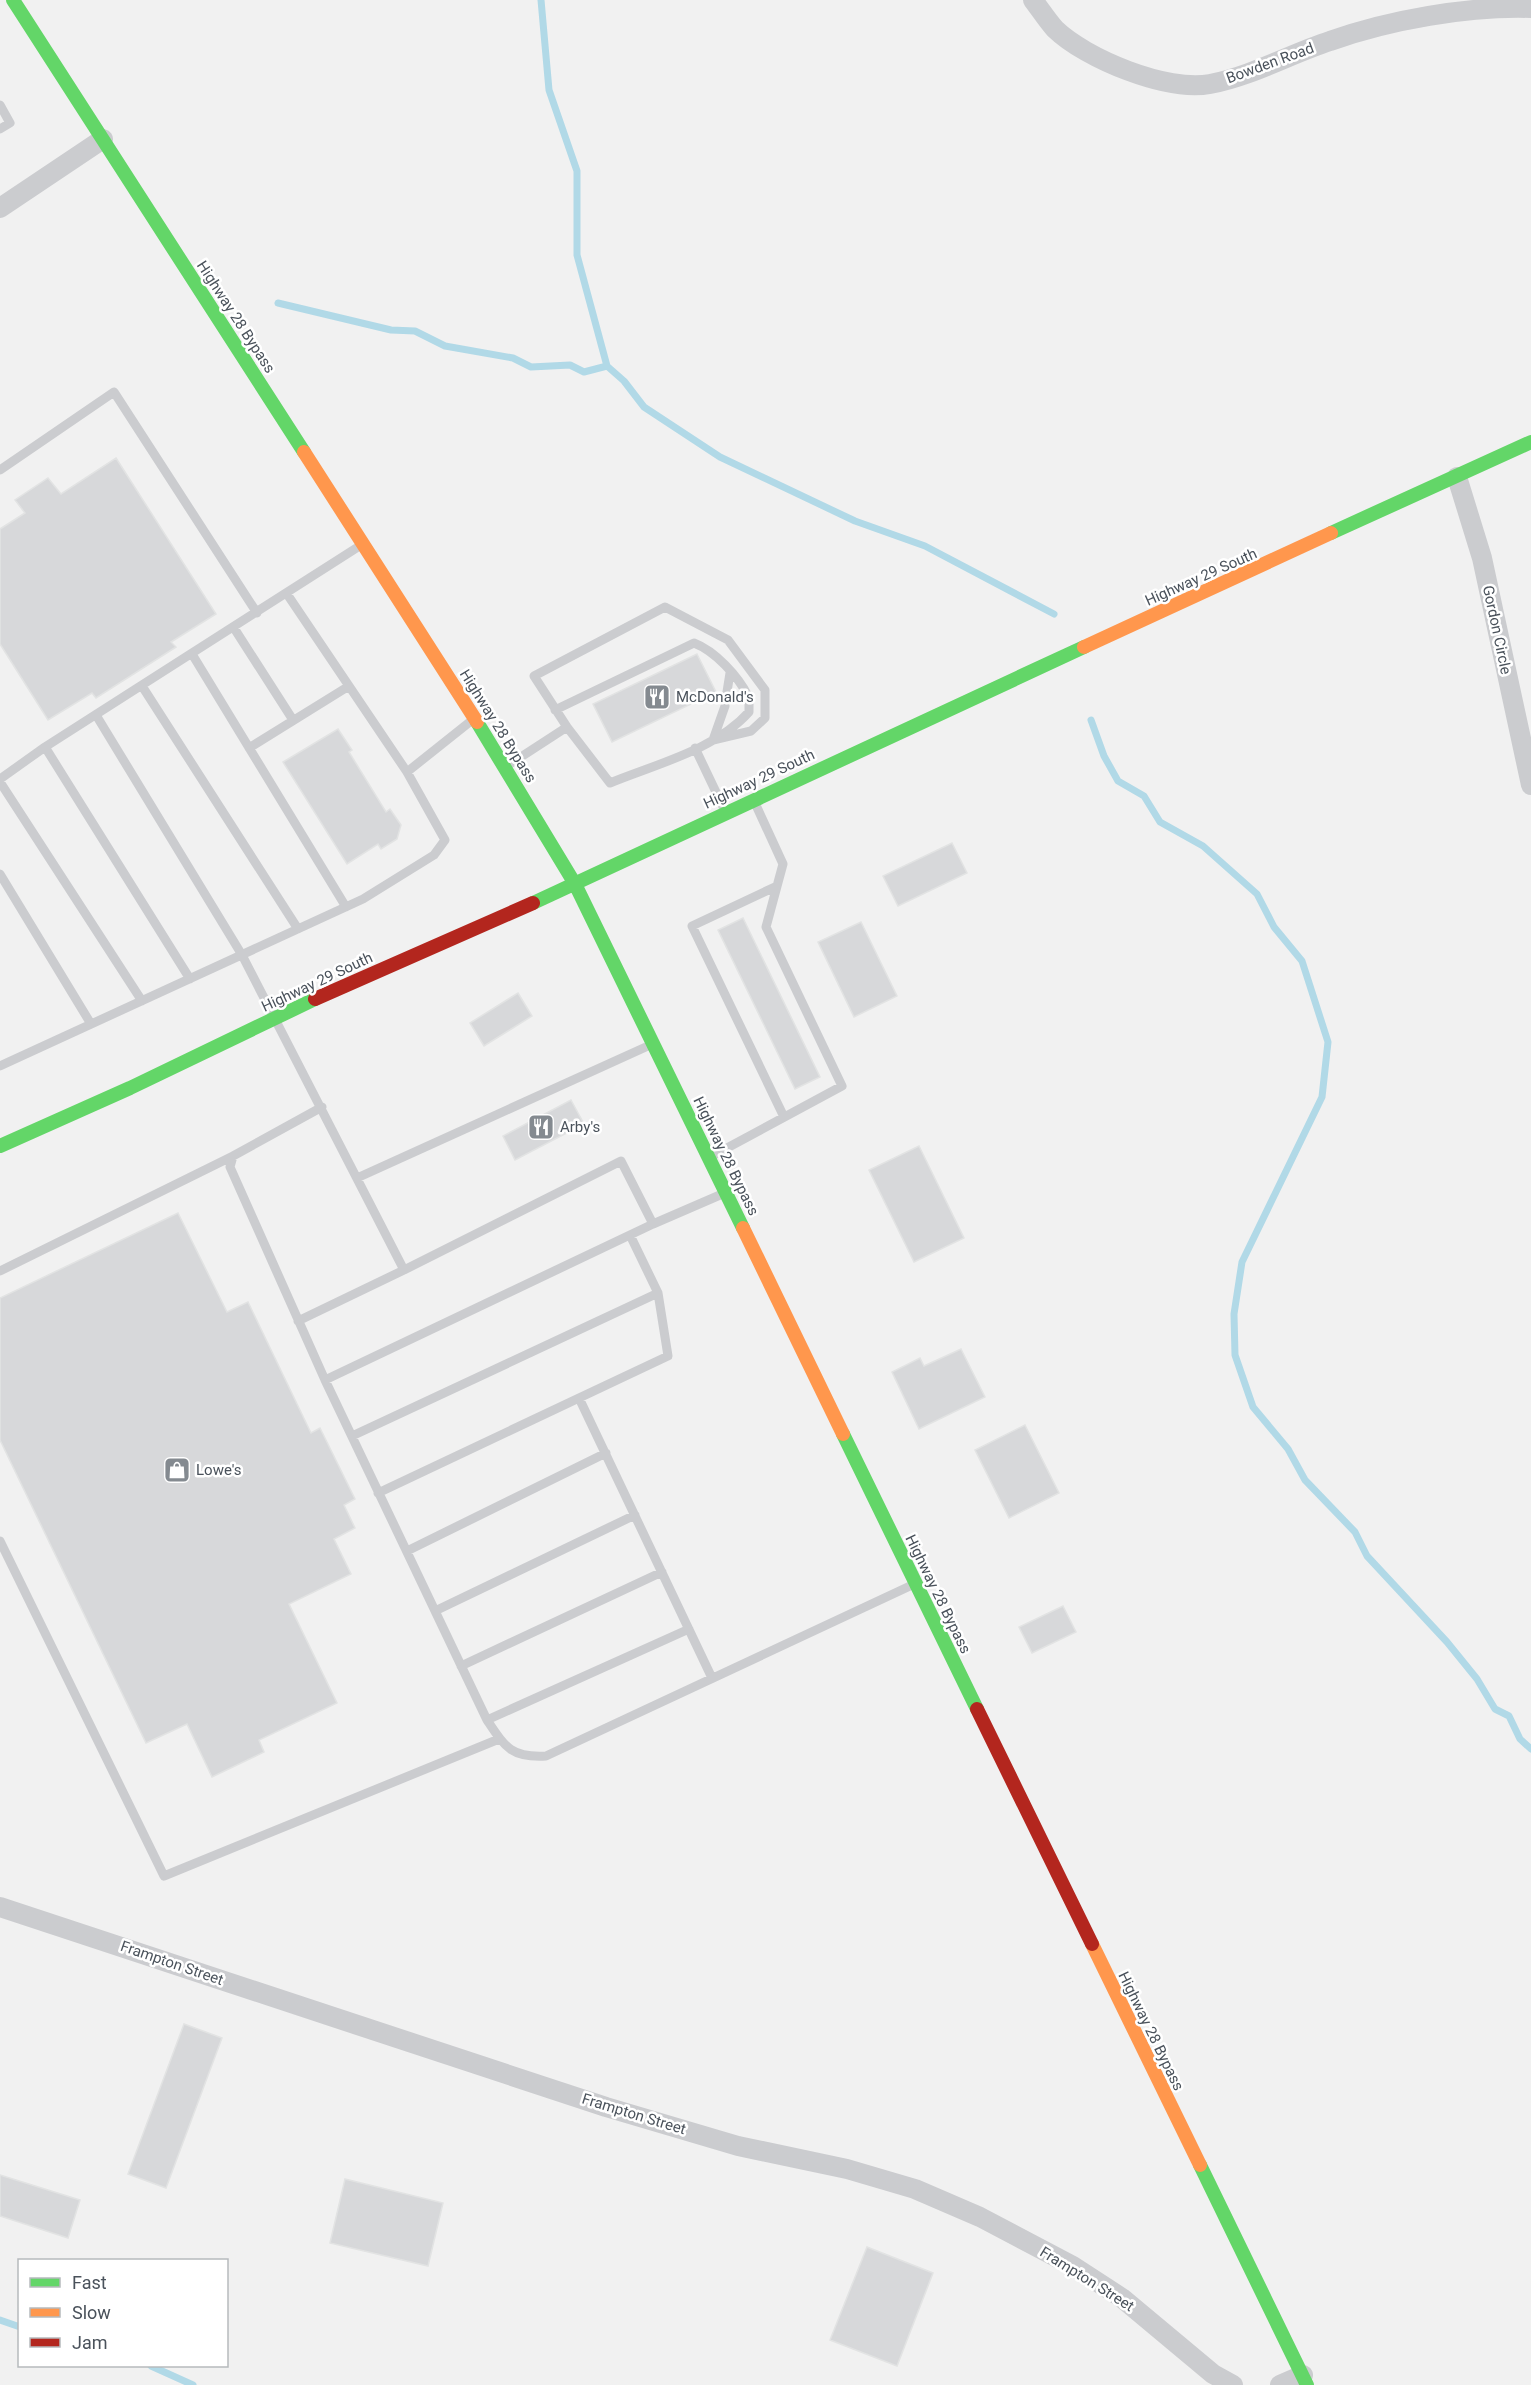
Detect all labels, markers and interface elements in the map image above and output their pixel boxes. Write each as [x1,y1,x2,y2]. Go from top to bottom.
street label: Bowden Road [1224,39,1316,87]
street label: Highway 28 Bypass [193,257,279,377]
street label: Highway 29 South [1142,544,1260,610]
street label: Gordon Circle [1479,584,1515,676]
street label: Highway 28 Bypass [456,666,540,786]
restaurant icon: McDonald's [642,682,672,712]
place label: McDonald's [676,688,754,706]
street label: Highway 29 South [701,745,817,813]
street label: Highway 29 South [259,948,375,1016]
street label: Highway 28 Bypass [689,1094,763,1218]
restaurant icon: Arby's [526,1112,556,1142]
place label: Arby's [560,1118,600,1136]
shop icon: Lowe's [162,1455,192,1485]
place label: Lowe's [196,1461,242,1479]
street label: Highway 28 Bypass [901,1532,975,1656]
street label: Frampton Street [118,1937,226,1989]
street label: Highway 28 Bypass [1114,1969,1188,2093]
street label: Frampton Street [580,2090,688,2138]
street label: Frampton Street [1037,2243,1137,2315]
legend [18,2259,228,2367]
text: Fast [72,2272,107,2293]
text: Slow [72,2302,111,2323]
text: Jam [72,2332,108,2353]

